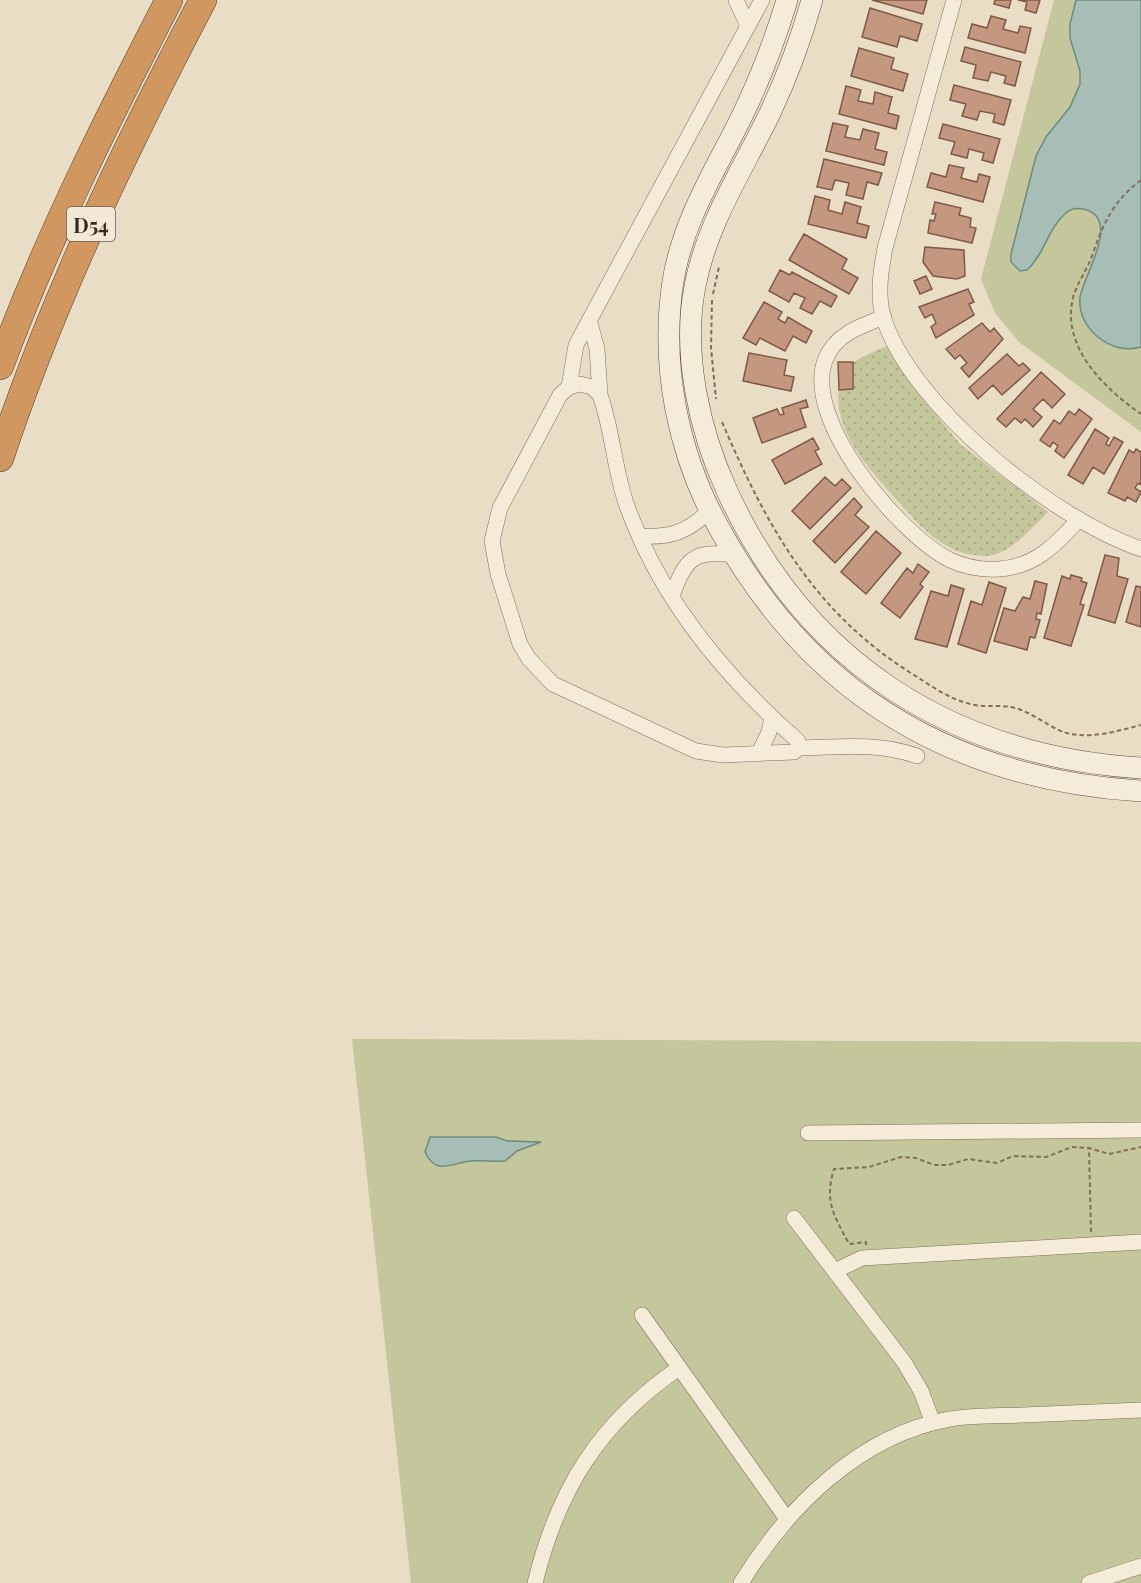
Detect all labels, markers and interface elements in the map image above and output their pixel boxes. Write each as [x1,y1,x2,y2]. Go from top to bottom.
road number: D54 [67,207,115,241]

